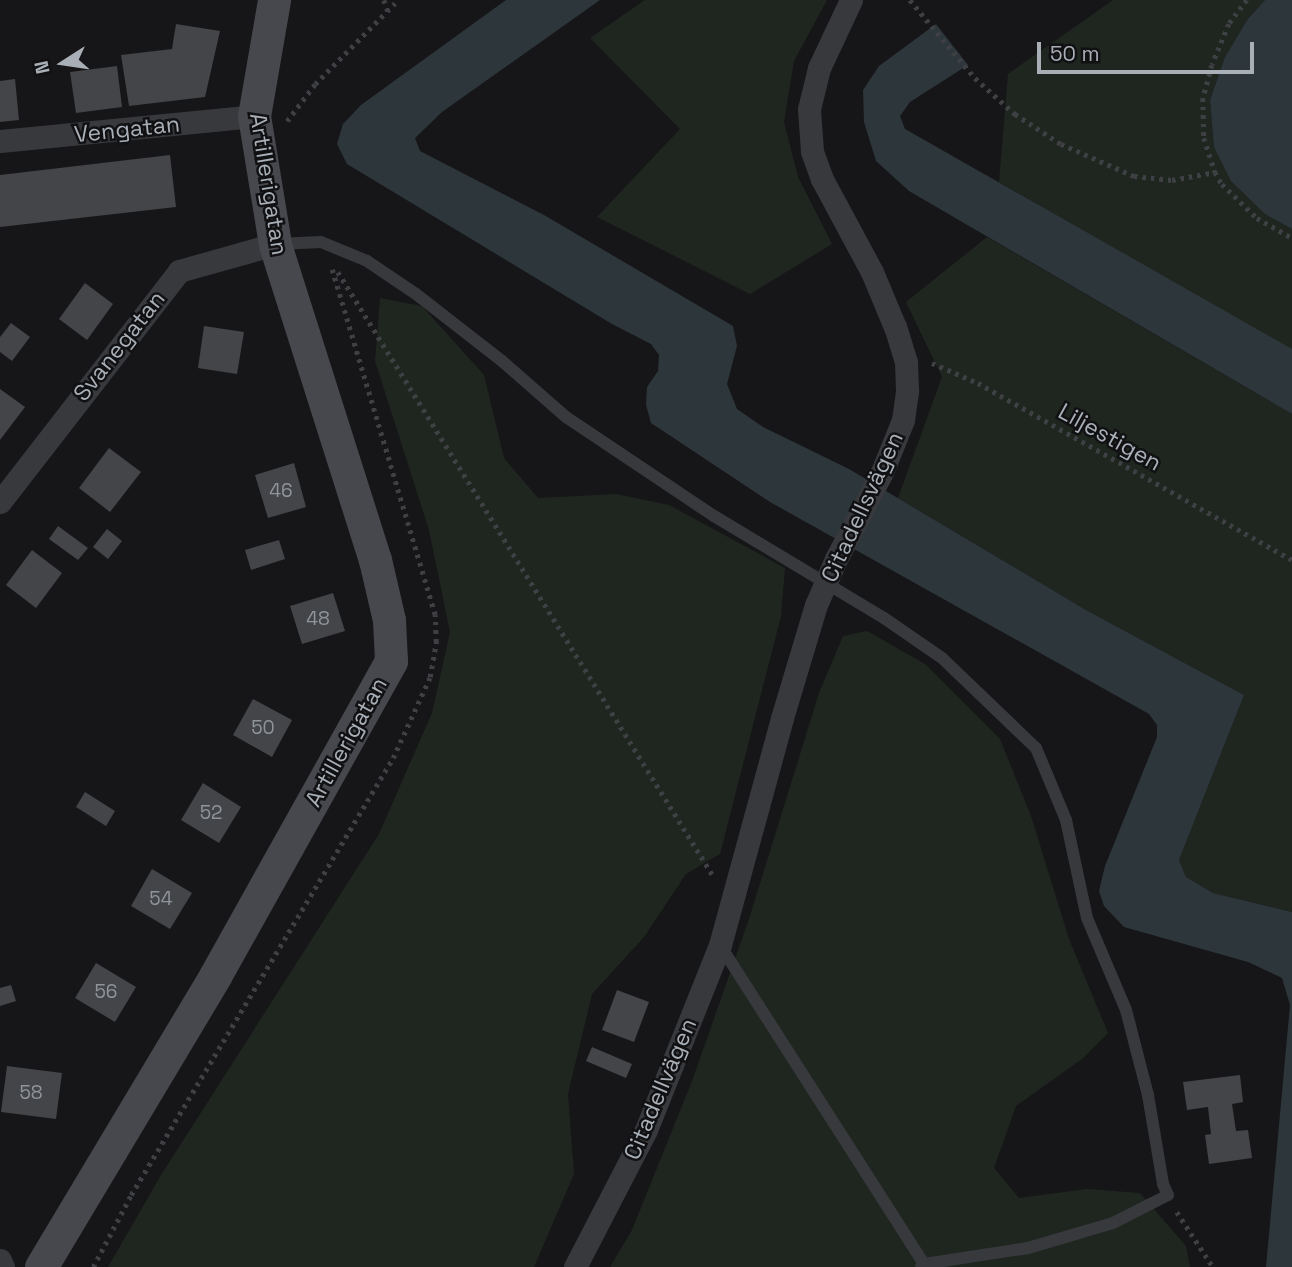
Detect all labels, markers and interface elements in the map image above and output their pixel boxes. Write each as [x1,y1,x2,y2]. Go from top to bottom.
north arrow [28,28,98,98]
scale bar [1040,28,1257,72]
text: 50 m [1050,40,1100,67]
text: N [28,59,56,76]
street label: Vengatan [73,110,181,148]
street label: Artillerigatan [244,111,294,257]
street label: Svanegatan [67,285,171,407]
street label: Liljestigen [1054,397,1166,477]
street label: Citadellsvägen [815,427,909,587]
house number: 46 [269,480,293,502]
house number: 48 [306,608,330,630]
street label: Artillerigatan [299,672,393,812]
house number: 50 [251,717,275,739]
house number: 52 [200,802,222,824]
house number: 54 [149,888,173,910]
house number: 56 [94,981,118,1003]
street label: Citadellvägen [618,1014,702,1164]
house number: 58 [19,1082,43,1104]

